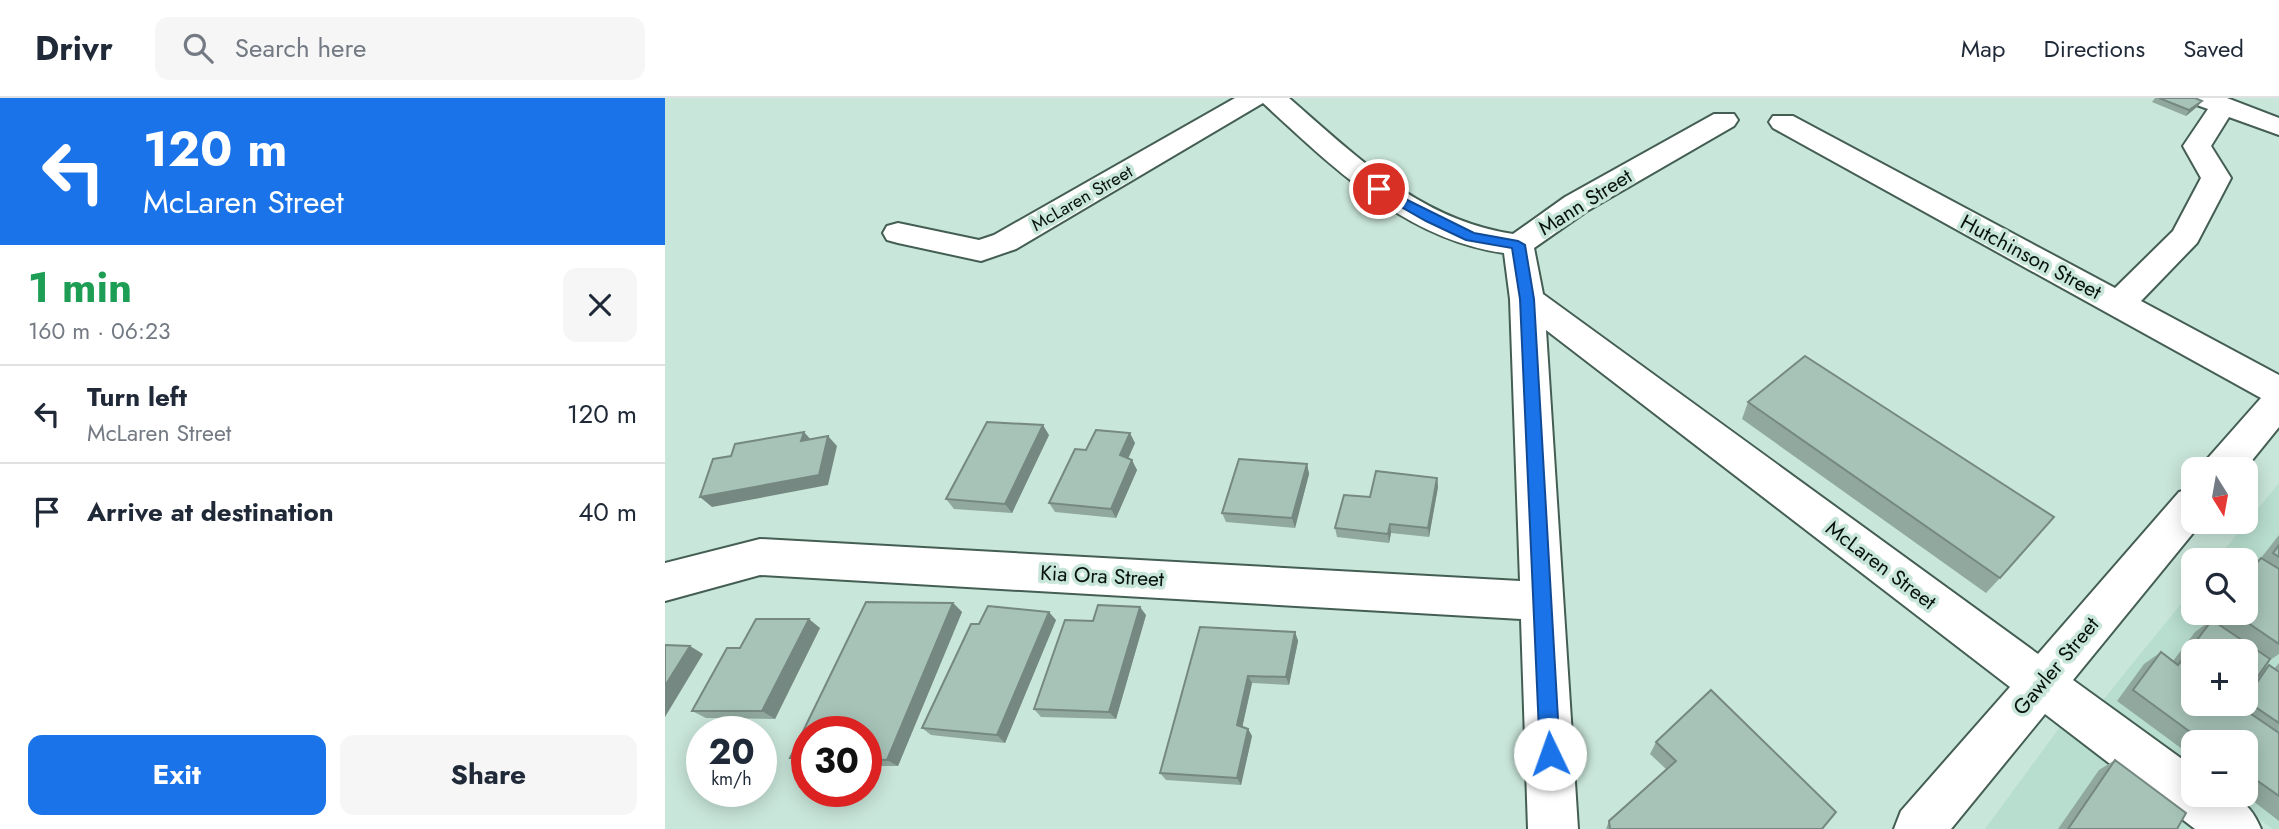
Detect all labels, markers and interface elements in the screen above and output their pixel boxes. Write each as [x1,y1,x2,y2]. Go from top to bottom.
search box [155,17,645,80]
text: Drivr [35,25,113,72]
icon: search [179,29,217,67]
text: Search here [235,29,366,67]
text: Map [1961,31,2006,66]
text: Directions [2044,31,2145,66]
text: Saved [2183,31,2244,66]
text: 120 m [143,114,287,184]
icon: left [28,126,119,217]
street label: McLaren Street [1027,158,1138,237]
pin [1349,159,1409,219]
street label: Mann Street [1532,161,1638,243]
icon: arrive [1360,170,1398,208]
text: McLaren Street [143,179,344,225]
street label: Hutchinson Street [1955,207,2107,307]
text: 1 min [28,257,132,318]
button: close [563,268,637,342]
text: 160 m · 06:23 [28,314,171,348]
text: Turn left [87,378,187,416]
icon: left [28,395,66,433]
text: 120 m [567,395,637,433]
text: McLaren Street [87,416,231,450]
north arrow [2181,457,2257,534]
map controls [2181,457,2258,807]
icon: arrive [28,493,66,531]
text: Arrive at destination [87,493,334,531]
text: 40 m [578,493,637,531]
street label: McLaren Street [1819,513,1943,617]
button: search [2181,548,2258,625]
street label: Kia Ora Street [1039,558,1165,594]
street label: Gawler Street [2006,610,2106,722]
button: + [2181,639,2258,716]
speed limit sign: 30 [791,716,882,807]
position arrow [1513,717,1587,791]
text: 20 [708,727,755,777]
button: − [2181,730,2258,807]
button: Exit [28,735,326,815]
button: Share [340,735,637,815]
text: km/h [711,766,752,792]

